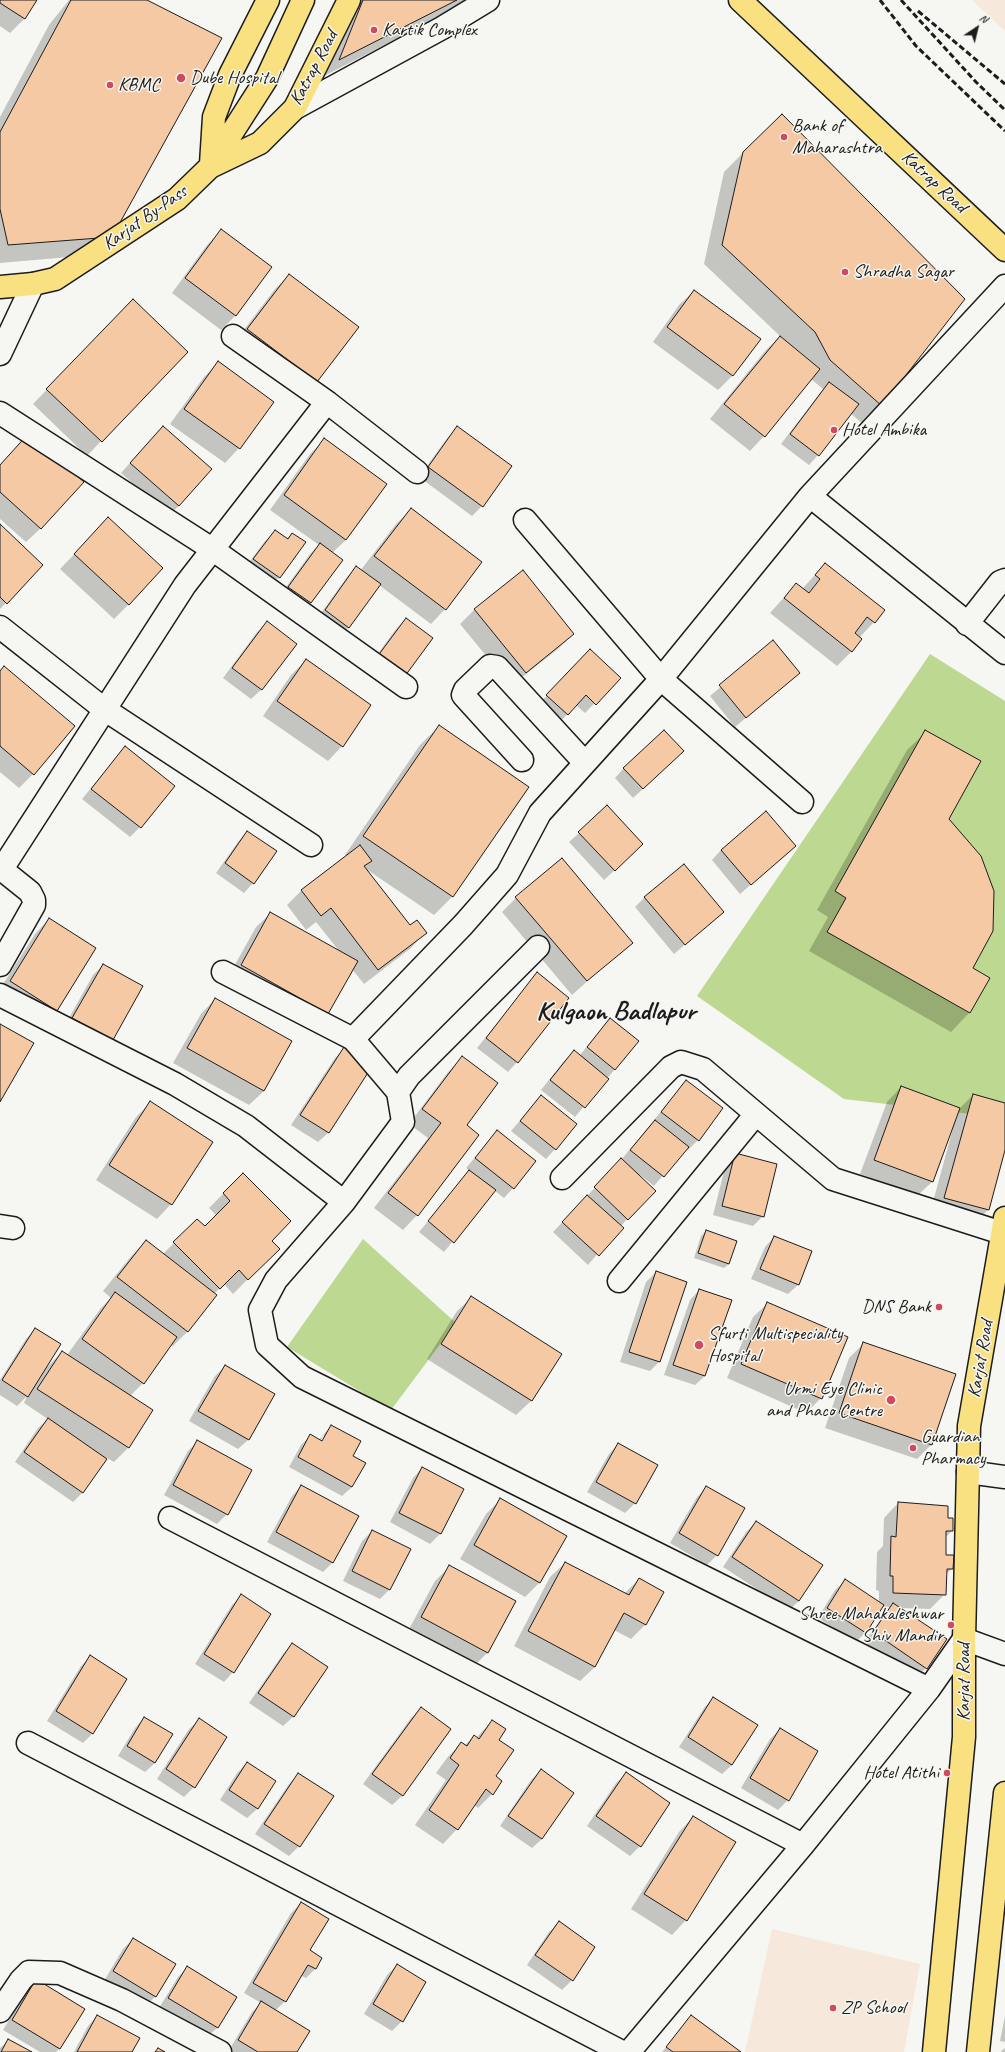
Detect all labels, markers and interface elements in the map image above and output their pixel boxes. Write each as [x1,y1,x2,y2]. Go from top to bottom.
north arrow [957,8,997,48]
text: N [977,10,991,26]
place label: Kartik Complex [382,19,477,41]
marker: Kartik Complex [369,25,379,35]
street label: Katrap Road [285,27,343,109]
place label: Dube Hospital [190,67,279,89]
marker: Dube Hospital [175,72,187,84]
place label: KBMC [118,74,159,96]
marker: KBMC [105,80,115,90]
place label: Bank of Maharashtra [792,115,882,159]
marker: Bank of Maharashtra [779,132,789,142]
street label: Katrap Road [896,146,972,218]
street label: Karjat By-Pass [98,181,192,255]
place label: Shradha Sagar [853,261,954,283]
marker: Shradha Sagar [840,267,850,277]
place label: Hotel Ambika [842,419,926,441]
marker: Hotel Ambika [829,425,839,435]
district label: Kulgaon Badlapur [536,996,696,1028]
place label: DNS Bank [862,1296,931,1318]
marker: DNS Bank [934,1302,944,1312]
street label: Karjat Road [963,1319,999,1399]
place label: Sfurti Multispeciality Hospital [708,1323,842,1367]
marker: Sfurti Multispeciality Hospital [693,1339,705,1351]
place label: Urmi Eye Clinic and Phaco Centre [766,1378,882,1422]
marker: Urmi Eye Clinic and Phaco Centre [885,1394,897,1406]
place label: Guardian Pharmacy [921,1426,985,1470]
marker: Guardian Pharmacy [908,1443,918,1453]
place label: Shree Mahakaleshwar Shiv Mandir [799,1603,943,1647]
marker: Shree Mahakaleshwar Shiv Mandir [946,1620,956,1630]
street label: Karjat Road [953,1643,975,1721]
place label: Hotel Atithi [863,1762,939,1784]
marker: Hotel Atithi [942,1768,952,1778]
place label: ZP School [841,1997,905,2019]
marker: ZP School [828,2003,838,2013]

